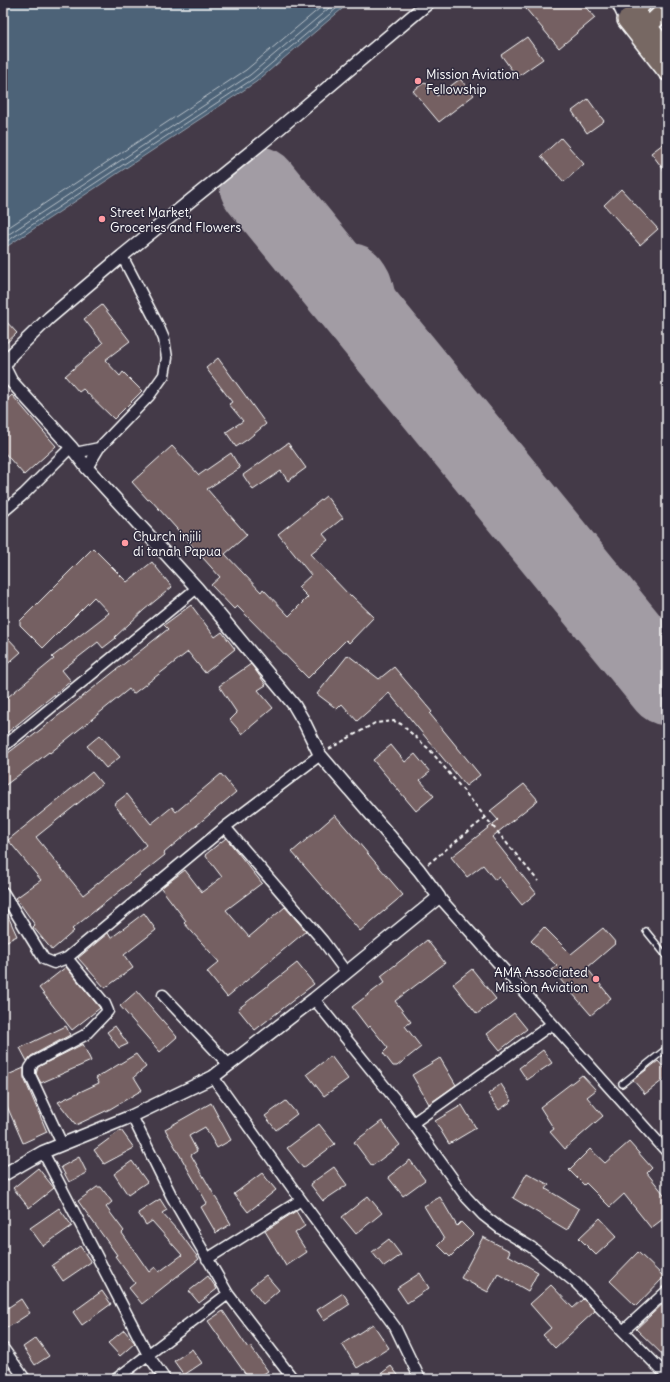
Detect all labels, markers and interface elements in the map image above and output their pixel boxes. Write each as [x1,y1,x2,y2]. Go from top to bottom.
place label: Mission Aviation Fellowship [426,66,520,98]
marker: Mission Aviation Fellowship [413,76,423,86]
place label: Street Market, Groceries and Flowers [110,204,241,236]
marker: Street Market, Groceries and Flowers [97,214,107,224]
place label: Church injili di tanah Papua [133,528,221,560]
marker: Church injili di tanah Papua [120,538,130,548]
place label: AMA Associated Mission Aviation [494,964,588,996]
marker: AMA Associated Mission Aviation [591,974,601,984]

